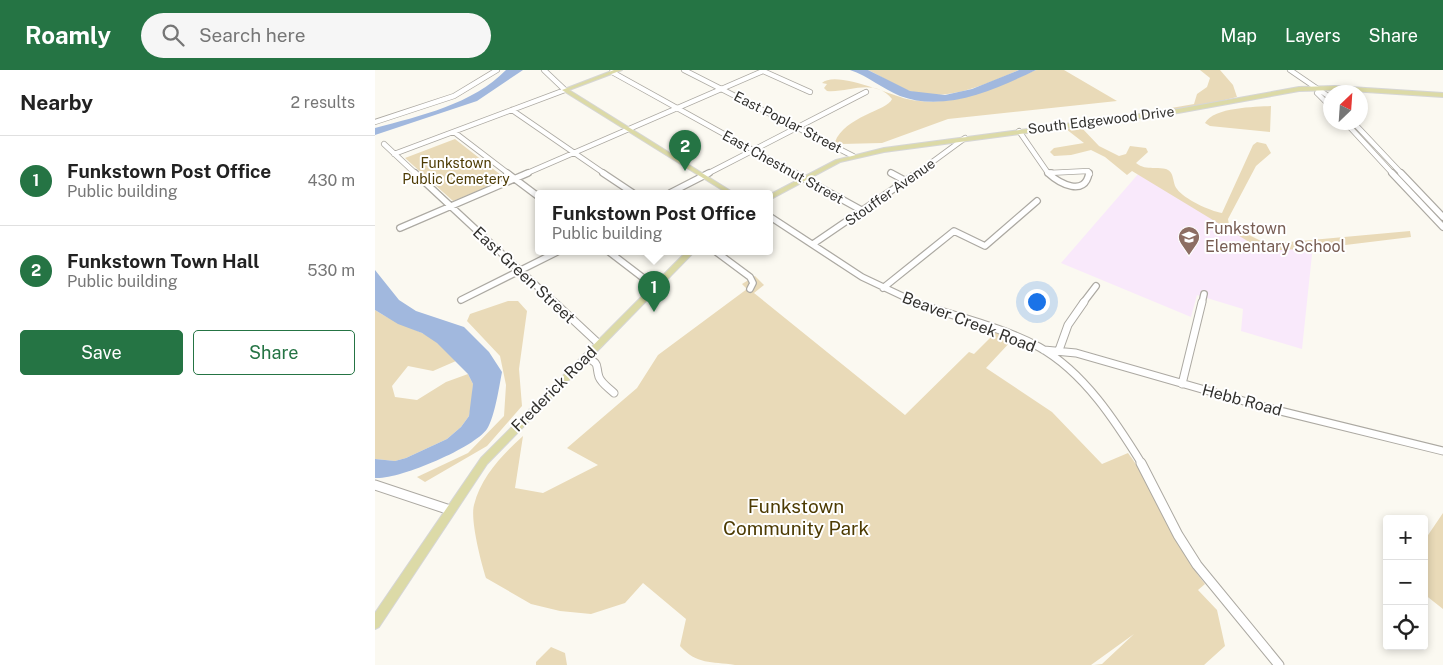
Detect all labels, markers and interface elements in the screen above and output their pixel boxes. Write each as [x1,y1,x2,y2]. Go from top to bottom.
search box [141,13,491,58]
text: Roamly [25,21,111,49]
icon: search [159,21,187,49]
text: Search here [199,24,306,46]
text: Map [1221,25,1257,46]
text: Layers [1285,25,1341,46]
text: Share [1369,25,1418,46]
north arrow [1323,85,1368,130]
street label: East Poplar Street [731,88,845,156]
text: Nearby [20,90,93,115]
text: 2 results [290,93,355,112]
street label: South Edgewood Drive [1027,103,1175,137]
street label: East Chestnut Street [720,127,846,207]
pin: 2 [669,130,701,171]
park label: Funkstown Public Cemetery [402,155,510,187]
street label: Stouffer Avenue [842,155,938,229]
text: Funkstown Post Office [67,160,271,182]
text: 1 [33,171,39,190]
text: 430 m [307,171,355,190]
text: Public building [67,182,178,201]
popup [535,190,773,255]
text: Funkstown Post Office [552,202,756,224]
place label: Funkstown Elementary School [1205,219,1346,256]
street label: East Green Street [469,223,579,327]
text: Public building [552,224,662,243]
school or university icon: Funkstown Elementary School [1177,225,1201,256]
text: Funkstown Town Hall [67,250,260,272]
text: 2 [31,261,41,280]
text: 530 m [307,261,355,280]
pin: 1 [638,271,670,312]
text: Public building [67,272,178,291]
street label: Beaver Creek Road [900,288,1038,356]
your location [1024,289,1050,315]
button: Save [20,330,183,375]
button: Share [193,330,355,375]
street label: Frederick Road [507,342,601,436]
street label: Hebb Road [1200,380,1284,420]
park label: Funkstown Community Park [723,495,869,539]
map controls [1383,515,1428,650]
button: + [1383,515,1428,560]
button: − [1383,560,1428,605]
button: locate [1383,605,1428,650]

